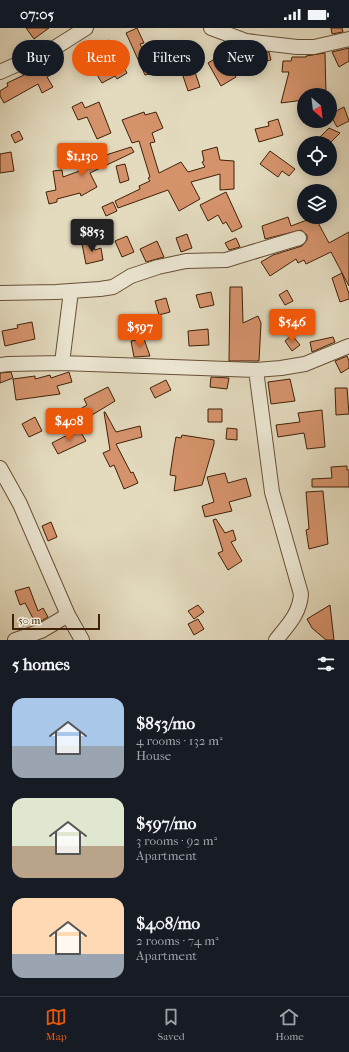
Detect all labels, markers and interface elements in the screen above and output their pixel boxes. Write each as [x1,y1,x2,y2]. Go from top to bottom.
text: 07:05 [20,5,54,23]
chip: Buy [12,40,64,76]
chip: Rent [72,40,130,76]
chip: Filters [138,40,205,76]
chip: New [213,40,268,76]
north arrow [297,88,337,128]
map controls [297,88,337,224]
button: locate [297,136,337,176]
pin: $1,130 [49,143,115,177]
text: $1,130 [66,148,98,163]
button: layers [297,184,337,224]
pin: $853 [68,219,116,253]
text: $853 [80,224,104,239]
pin: $546 [268,309,316,343]
pin: $597 [116,314,164,348]
text: $546 [278,314,306,329]
text: $597 [127,319,153,334]
pin: $408 [45,408,93,442]
text: $408 [55,413,83,428]
scale bar [12,612,100,631]
text: 50 m [18,614,40,627]
icon: filters [315,653,337,675]
text: 5 homes [12,654,70,674]
text: $853/mo [136,713,195,733]
icon: home [44,714,92,762]
text: 4 rooms · 132 m² [136,733,223,748]
text: House [136,748,171,763]
text: $597/mo [136,813,196,833]
icon: home [44,814,92,862]
text: 3 rooms · 92 m² [136,833,217,848]
text: Apartment [136,848,197,863]
text: $408/mo [136,913,200,933]
icon: home [44,914,92,962]
text: 2 rooms · 74 m² [136,933,219,948]
text: Apartment [136,948,197,963]
tab: Map [45,1006,67,1043]
tab: Saved [158,1006,185,1043]
tab: Home [275,1006,304,1043]

